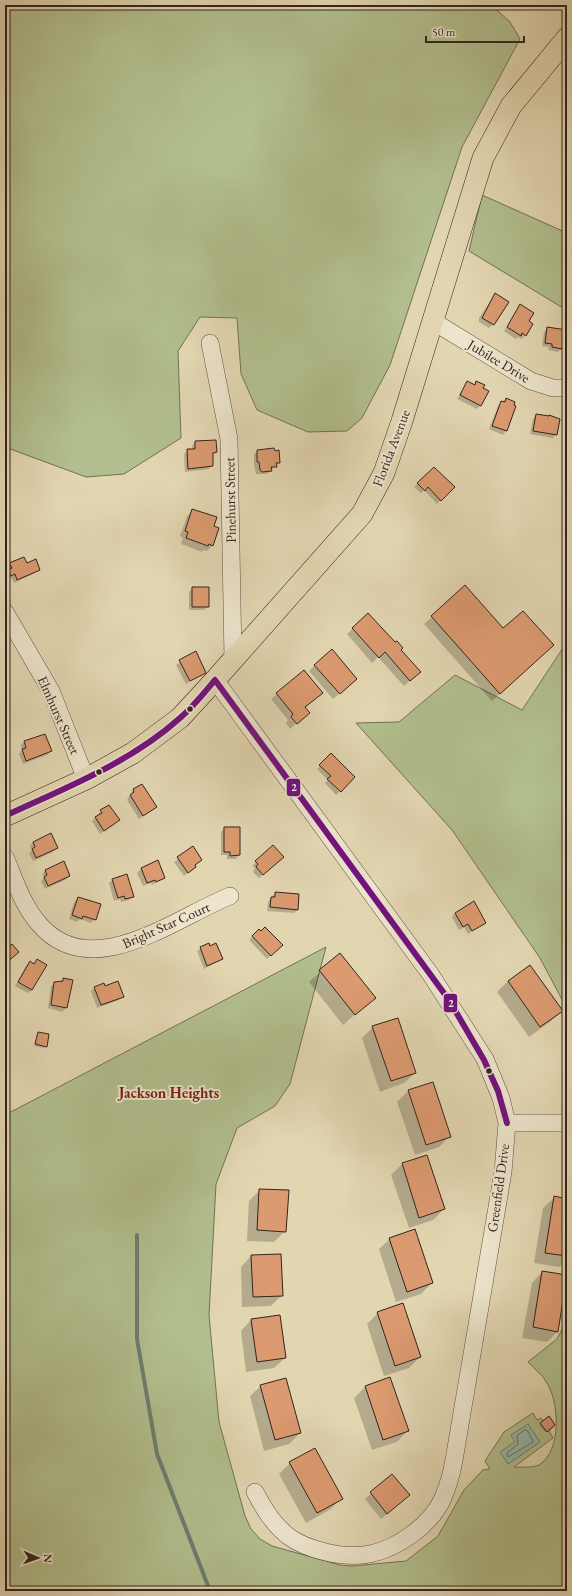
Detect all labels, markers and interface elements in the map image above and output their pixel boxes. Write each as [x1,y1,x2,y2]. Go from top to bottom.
scale bar [426,18,524,44]
text: 50 m [432,24,456,40]
street label: Jubilee Drive [464,335,534,387]
street label: Florida Avenue [368,406,414,489]
street label: Pinehurst Street [220,456,240,543]
street label: Elmhurst Street [34,673,85,758]
unlabelled marker [185,704,195,714]
unlabelled marker [94,767,104,777]
line badge: 2 [286,778,301,797]
text: 2 [291,780,297,794]
street label: Bright Star Court [119,897,213,952]
line badge: 2 [443,993,458,1013]
text: 2 [448,996,454,1010]
unlabelled marker [484,1066,494,1076]
district label: Jackson Heights [117,1083,219,1102]
street label: Greenfield Drive [483,1142,513,1233]
north arrow [18,1538,58,1578]
text: N [41,1554,55,1563]

